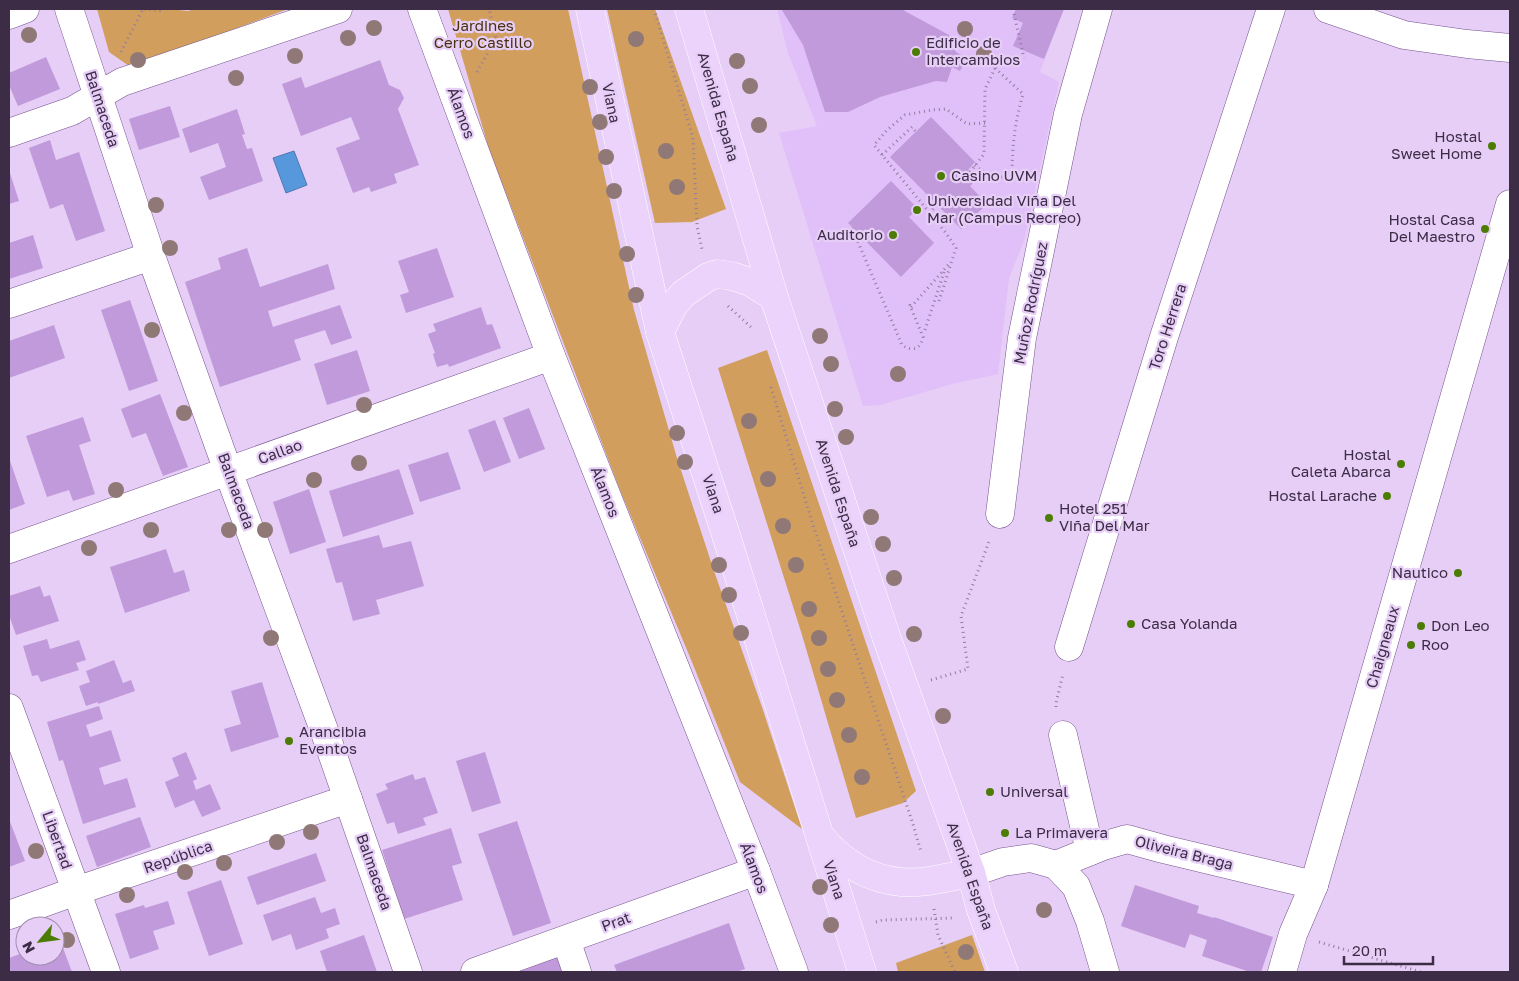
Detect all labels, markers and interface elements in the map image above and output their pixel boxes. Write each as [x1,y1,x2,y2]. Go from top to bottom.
park label: Jardines Cerro Castillo [434,16,532,51]
place label: Edificio de Intercambios [926,33,1020,68]
marker: Edificio de Intercambios [910,46,922,58]
street label: Avenida España [695,50,743,164]
street label: Balmaceda [82,68,124,149]
street label: Viana [599,81,625,124]
street label: Álamos [444,85,480,141]
place label: Hostal Sweet Home [1391,127,1482,162]
marker: Hostal Sweet Home [1486,140,1498,152]
place label: Casino UVM [951,166,1038,184]
marker: Casino UVM [935,170,947,182]
place label: Universidad Viña Del Mar (Campus Recreo) [927,191,1082,226]
marker: Universidad Viña Del Mar (Campus Recreo) [911,204,923,216]
place label: Hostal Casa Del Maestro [1389,210,1475,245]
marker: Hostal Casa Del Maestro [1479,223,1491,235]
place label: Auditorio [817,225,883,243]
marker: Auditorio [887,229,899,241]
street label: Muñoz Rodríguez [1009,240,1051,366]
street label: Toro Herrera [1145,281,1190,372]
street label: Callao [255,435,304,467]
street label: Avenida España [813,436,865,549]
place label: Hostal Caleta Abarca [1291,445,1391,480]
street label: Balmaceda [215,450,259,531]
marker: Hostal Caleta Abarca [1395,458,1407,470]
street label: Álamos [588,464,624,520]
street label: Viana [699,472,729,516]
place label: Hostal Larache [1268,486,1377,504]
marker: Hostal Larache [1381,490,1393,502]
place label: Hotel 251 Viña Del Mar [1059,499,1150,534]
marker: Hotel 251 Viña Del Mar [1043,512,1055,524]
place label: Nautico [1392,563,1448,581]
marker: Nautico [1452,567,1464,579]
street label: Chaigneaux [1362,603,1402,690]
place label: Casa Yolanda [1141,614,1237,632]
place label: Don Leo [1431,616,1490,634]
marker: Casa Yolanda [1125,618,1137,630]
marker: Don Leo [1415,620,1427,632]
place label: Roo [1421,635,1449,653]
marker: Roo [1405,639,1417,651]
place label: Arancibia Eventos [299,722,366,757]
marker: Arancibia Eventos [283,735,295,747]
place label: Universal [1000,782,1068,800]
marker: Universal [984,786,996,798]
street label: Libertad [39,808,77,871]
street label: Avenida España [944,819,998,932]
place label: La Primavera [1015,823,1108,841]
marker: La Primavera [999,827,1011,839]
street label: Balmaceda [353,831,396,912]
street label: Oliveira Braga [1133,831,1235,873]
street label: República [141,836,215,876]
street label: Álamos [737,840,773,896]
street label: Viana [820,858,850,902]
street label: Prat [599,907,633,935]
north arrow [15,916,65,966]
scale bar [1344,934,1433,966]
text: N [18,939,38,956]
text: 20 m [1352,941,1387,959]

